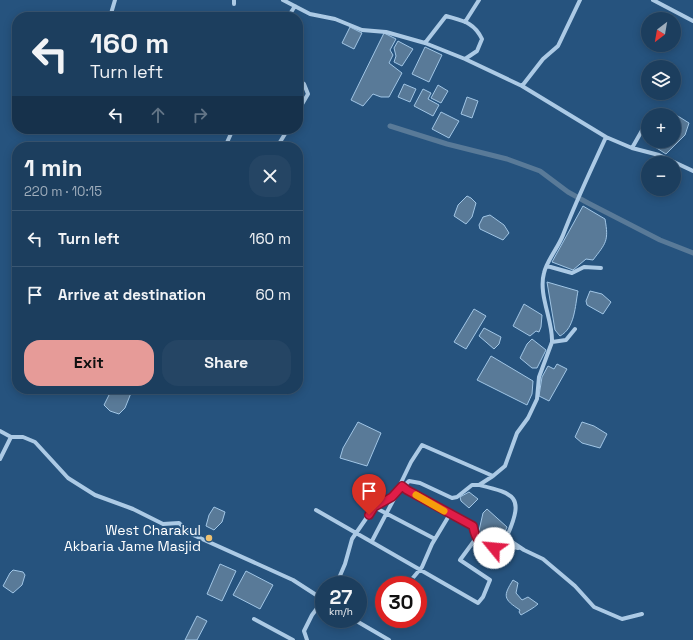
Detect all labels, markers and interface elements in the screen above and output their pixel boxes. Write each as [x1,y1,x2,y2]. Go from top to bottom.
north arrow [641,12,681,52]
map controls [641,12,681,196]
text: 160 m [90,25,169,61]
icon: left [24,28,76,80]
text: Turn left [90,60,163,83]
button: layers [641,60,681,100]
icon: left [105,104,127,126]
icon: ahead [147,104,169,126]
icon: right [189,104,211,126]
button: + [641,108,681,148]
text: 1 min [24,152,83,183]
button: close [249,155,291,197]
button: − [641,156,681,196]
text: 220 m · 10:15 [24,183,102,200]
icon: left [24,228,46,250]
text: Turn left [58,229,120,248]
text: 160 m [249,229,291,248]
icon: arrive [24,284,46,306]
text: Arrive at destination [58,285,206,304]
text: 60 m [255,285,291,304]
button: Exit [24,340,154,386]
button: Share [162,340,291,386]
pin [352,474,386,515]
icon: arrive [358,480,380,502]
place label: West Charakul Akbaria Jame Masjid [64,521,201,555]
position arrow [473,527,515,569]
marker: West Charakul Akbaria Jame Masjid [204,533,214,543]
speed limit sign: 30 [375,576,427,628]
text: 27 [330,584,352,610]
text: km/h [329,605,353,618]

